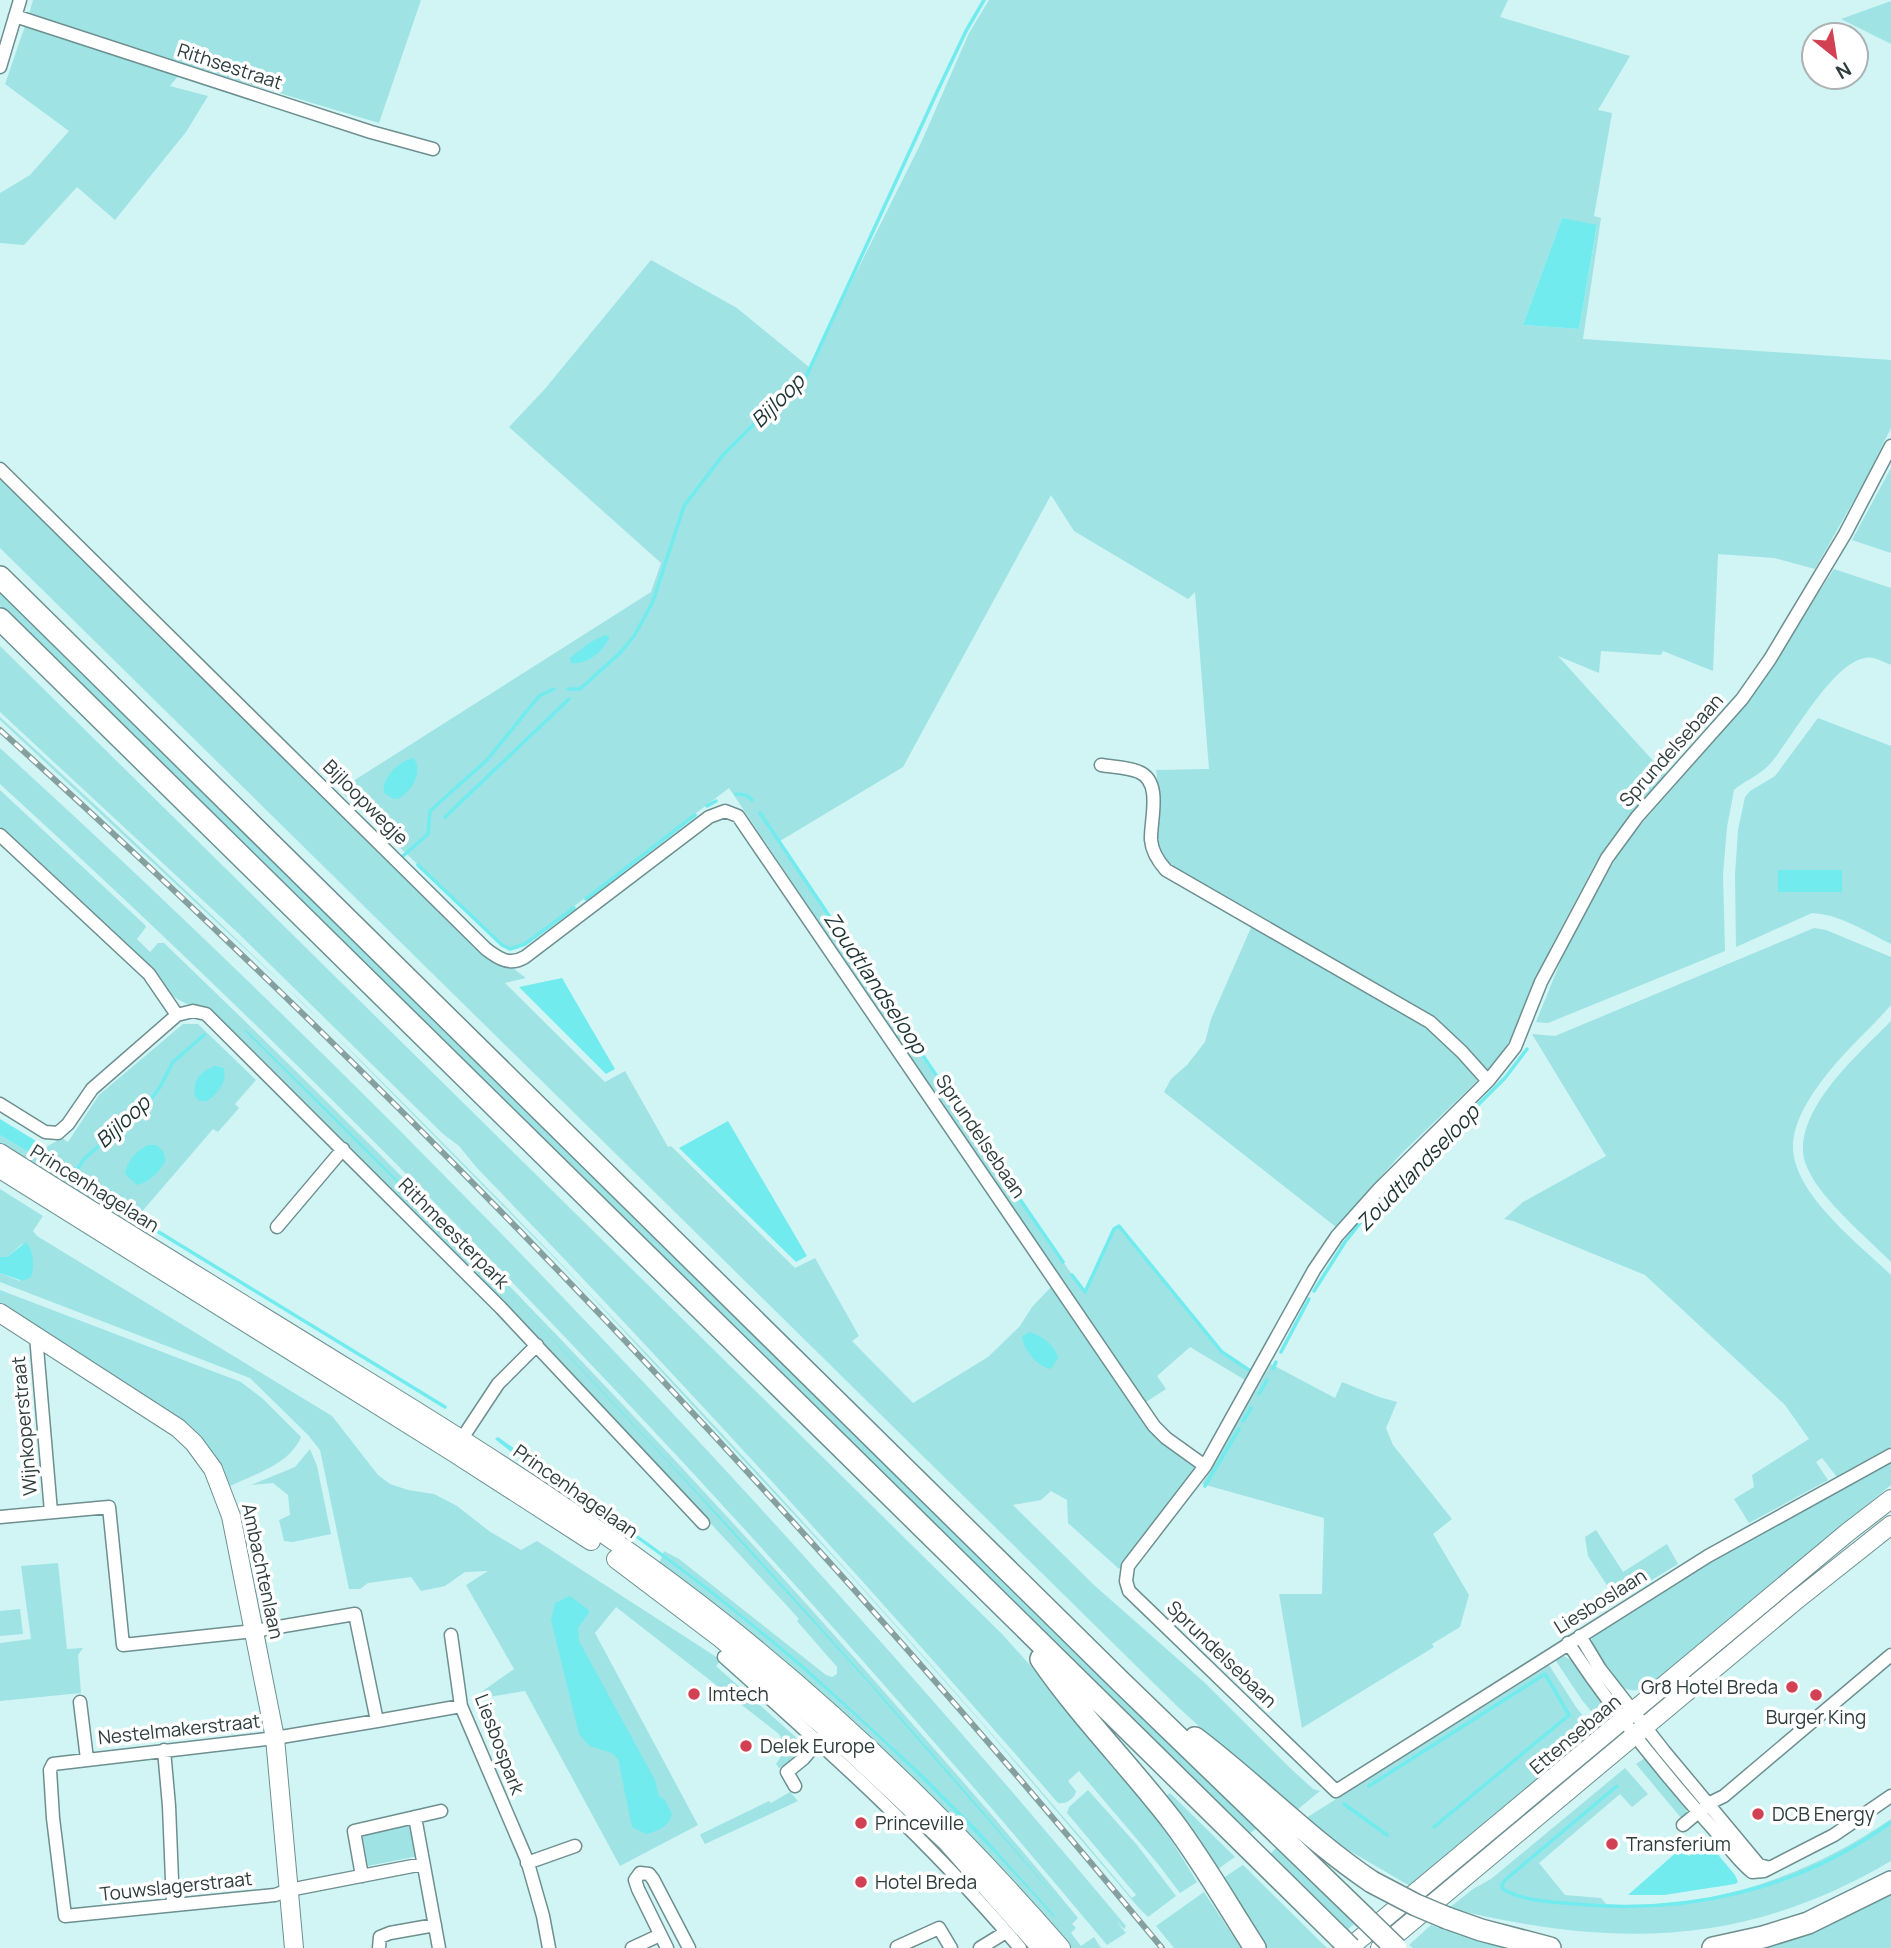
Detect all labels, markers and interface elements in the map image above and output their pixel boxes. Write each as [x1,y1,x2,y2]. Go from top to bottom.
north arrow [1800,21,1870,91]
street label: Rithsestraat [174,37,286,95]
text: N [1831,56,1856,85]
water label: Bijloop [744,366,811,433]
street label: Sprundelsebaan [1613,688,1729,812]
street label: Bijloopwegje [318,754,414,850]
water label: Zoudtlandseloop [818,906,935,1060]
street label: Sprundelsebaan [930,1069,1032,1203]
water label: Bijloop [89,1088,157,1154]
water label: Zoudtlandseloop [1350,1097,1486,1237]
street label: Princenhagelaan [26,1138,164,1238]
street label: Rithmeesterpark [393,1172,516,1295]
street label: Wijnkoperstraat [5,1355,43,1497]
street label: Princenhagelaan [508,1438,644,1544]
street label: Ambachtenlaan [236,1501,290,1641]
street label: Liesboslaan [1549,1562,1651,1640]
street label: Sprundelsebaan [1161,1595,1283,1713]
place label: Gr8 Hotel Breda [1641,1674,1778,1700]
marker: Gr8 Hotel Breda [1784,1679,1800,1695]
place label: Imtech [708,1681,769,1707]
marker: Imtech [686,1686,702,1702]
marker: Burger King [1808,1687,1824,1703]
street label: Ettensebaan [1524,1688,1626,1780]
street label: Liesbospark [469,1690,531,1799]
place label: Burger King [1766,1704,1866,1730]
street label: Nestelmakerstraat [97,1708,261,1750]
place label: Delek Europe [760,1733,875,1759]
marker: Delek Europe [738,1738,754,1754]
place label: DCB Energy [1772,1801,1875,1827]
marker: DCB Energy [1750,1806,1766,1822]
place label: Princeville [875,1810,964,1836]
marker: Princeville [853,1815,869,1831]
place label: Transferium [1626,1831,1731,1857]
marker: Transferium [1604,1836,1620,1852]
street label: Touwslagerstraat [99,1865,253,1907]
place label: Hotel Breda [875,1869,977,1895]
marker: Hotel Breda [853,1874,869,1890]

